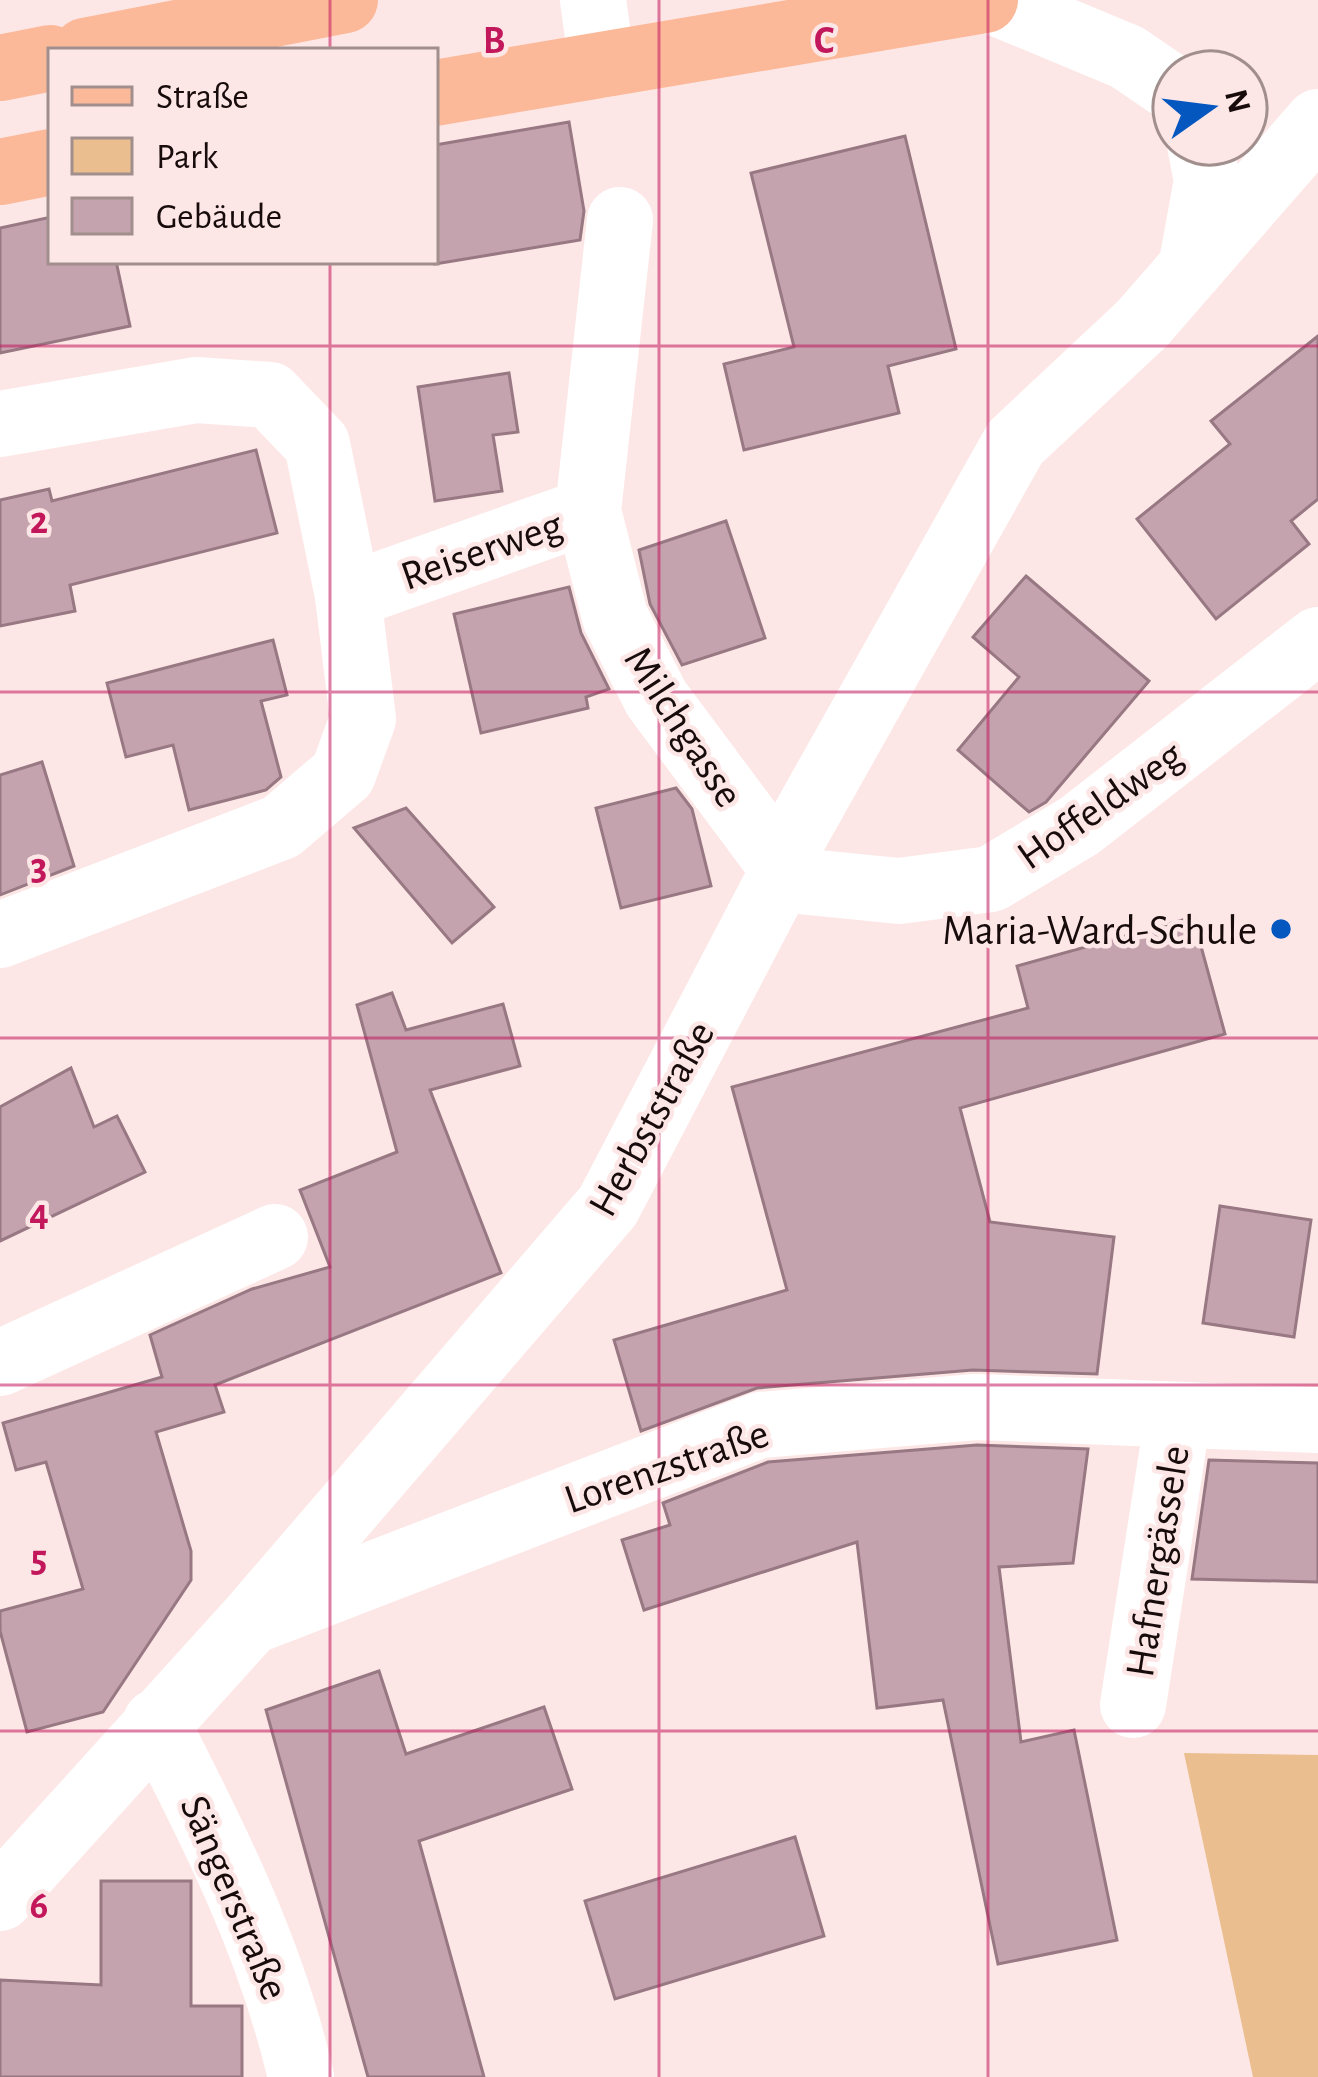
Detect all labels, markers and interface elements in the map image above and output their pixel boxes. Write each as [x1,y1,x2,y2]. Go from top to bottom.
text: B [483,22,505,61]
text: C [814,22,834,61]
legend [48,48,438,264]
north arrow [1150,48,1270,168]
text: Straße [156,79,249,115]
text: N [1218,86,1255,116]
text: Park [156,139,219,175]
text: Gebäude [156,199,282,235]
text: 2 [30,502,48,541]
street label: Reiserweg [396,504,568,598]
street label: Milchgasse [616,640,750,815]
street label: Hoffeldweg [1010,733,1191,878]
text: 3 [31,848,47,887]
place label: Maria-Ward-Schule [942,910,1257,952]
marker: Maria-Ward-Schule [1268,916,1294,942]
street label: Herbststraße [581,1015,722,1223]
text: 4 [29,1194,49,1233]
street label: Lorenzstraße [559,1412,774,1521]
street label: Hafnergässele [1119,1443,1197,1680]
text: 5 [31,1540,47,1579]
street label: Sängerstraße [172,1790,296,2006]
text: 6 [30,1887,48,1926]

